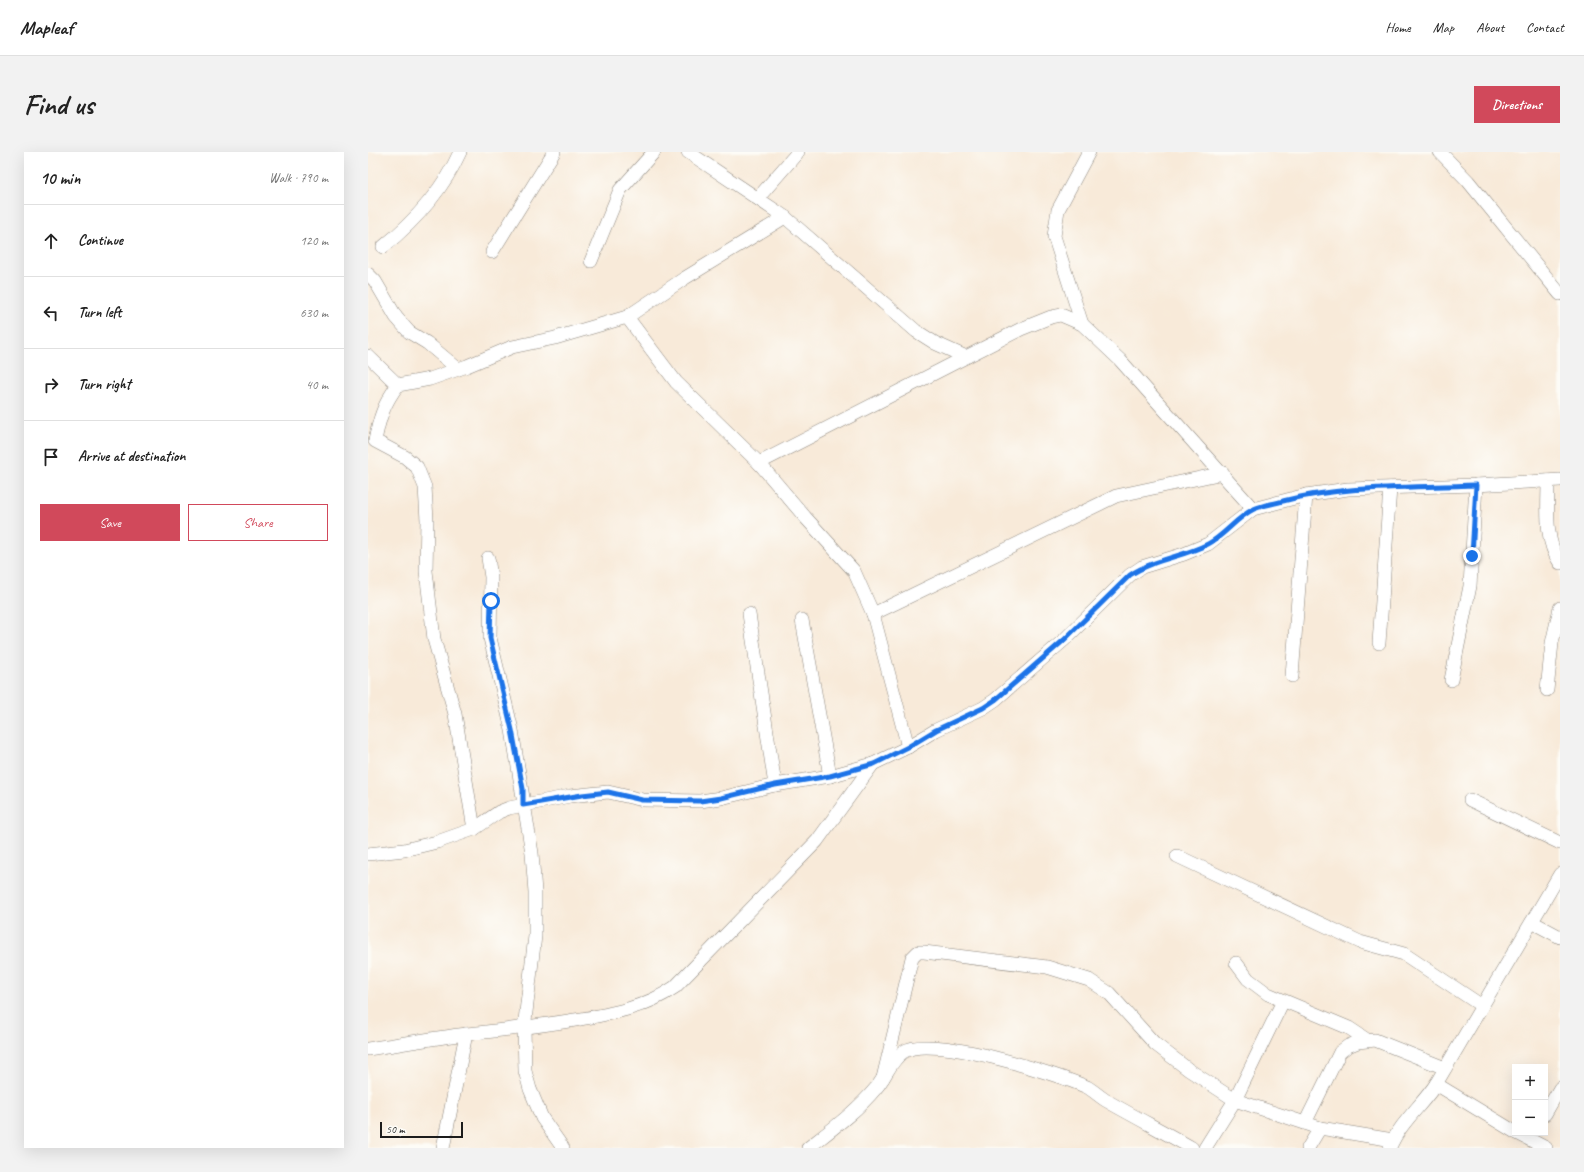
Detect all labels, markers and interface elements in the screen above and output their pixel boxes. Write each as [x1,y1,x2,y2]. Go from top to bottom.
text: Mapleaf [20,16,73,40]
text: Home [1385,19,1411,36]
text: Map [1433,19,1454,36]
text: About [1476,19,1504,36]
text: Contact [1526,19,1564,36]
button: Directions [1474,86,1560,123]
text: Find us [24,87,94,122]
text: 10 min [40,168,80,189]
text: Walk · 790 m [269,170,328,186]
icon: ahead [40,230,62,252]
text: Continue [78,231,123,250]
text: 120 m [300,233,328,249]
icon: left [40,302,62,324]
text: Turn left [78,303,121,322]
text: 630 m [300,305,328,321]
icon: right [40,374,62,396]
text: Turn right [78,375,131,394]
text: 40 m [306,377,328,393]
icon: arrive [40,446,62,468]
text: Arrive at destination [78,447,185,466]
button: Save [40,504,180,541]
button: Share [188,504,328,541]
route end [1463,547,1481,565]
route start [482,592,500,610]
map controls [1512,1064,1548,1136]
button: + [1512,1064,1548,1100]
button: − [1512,1100,1548,1136]
scale bar [380,1120,463,1139]
text: 50 m [386,1122,405,1136]

